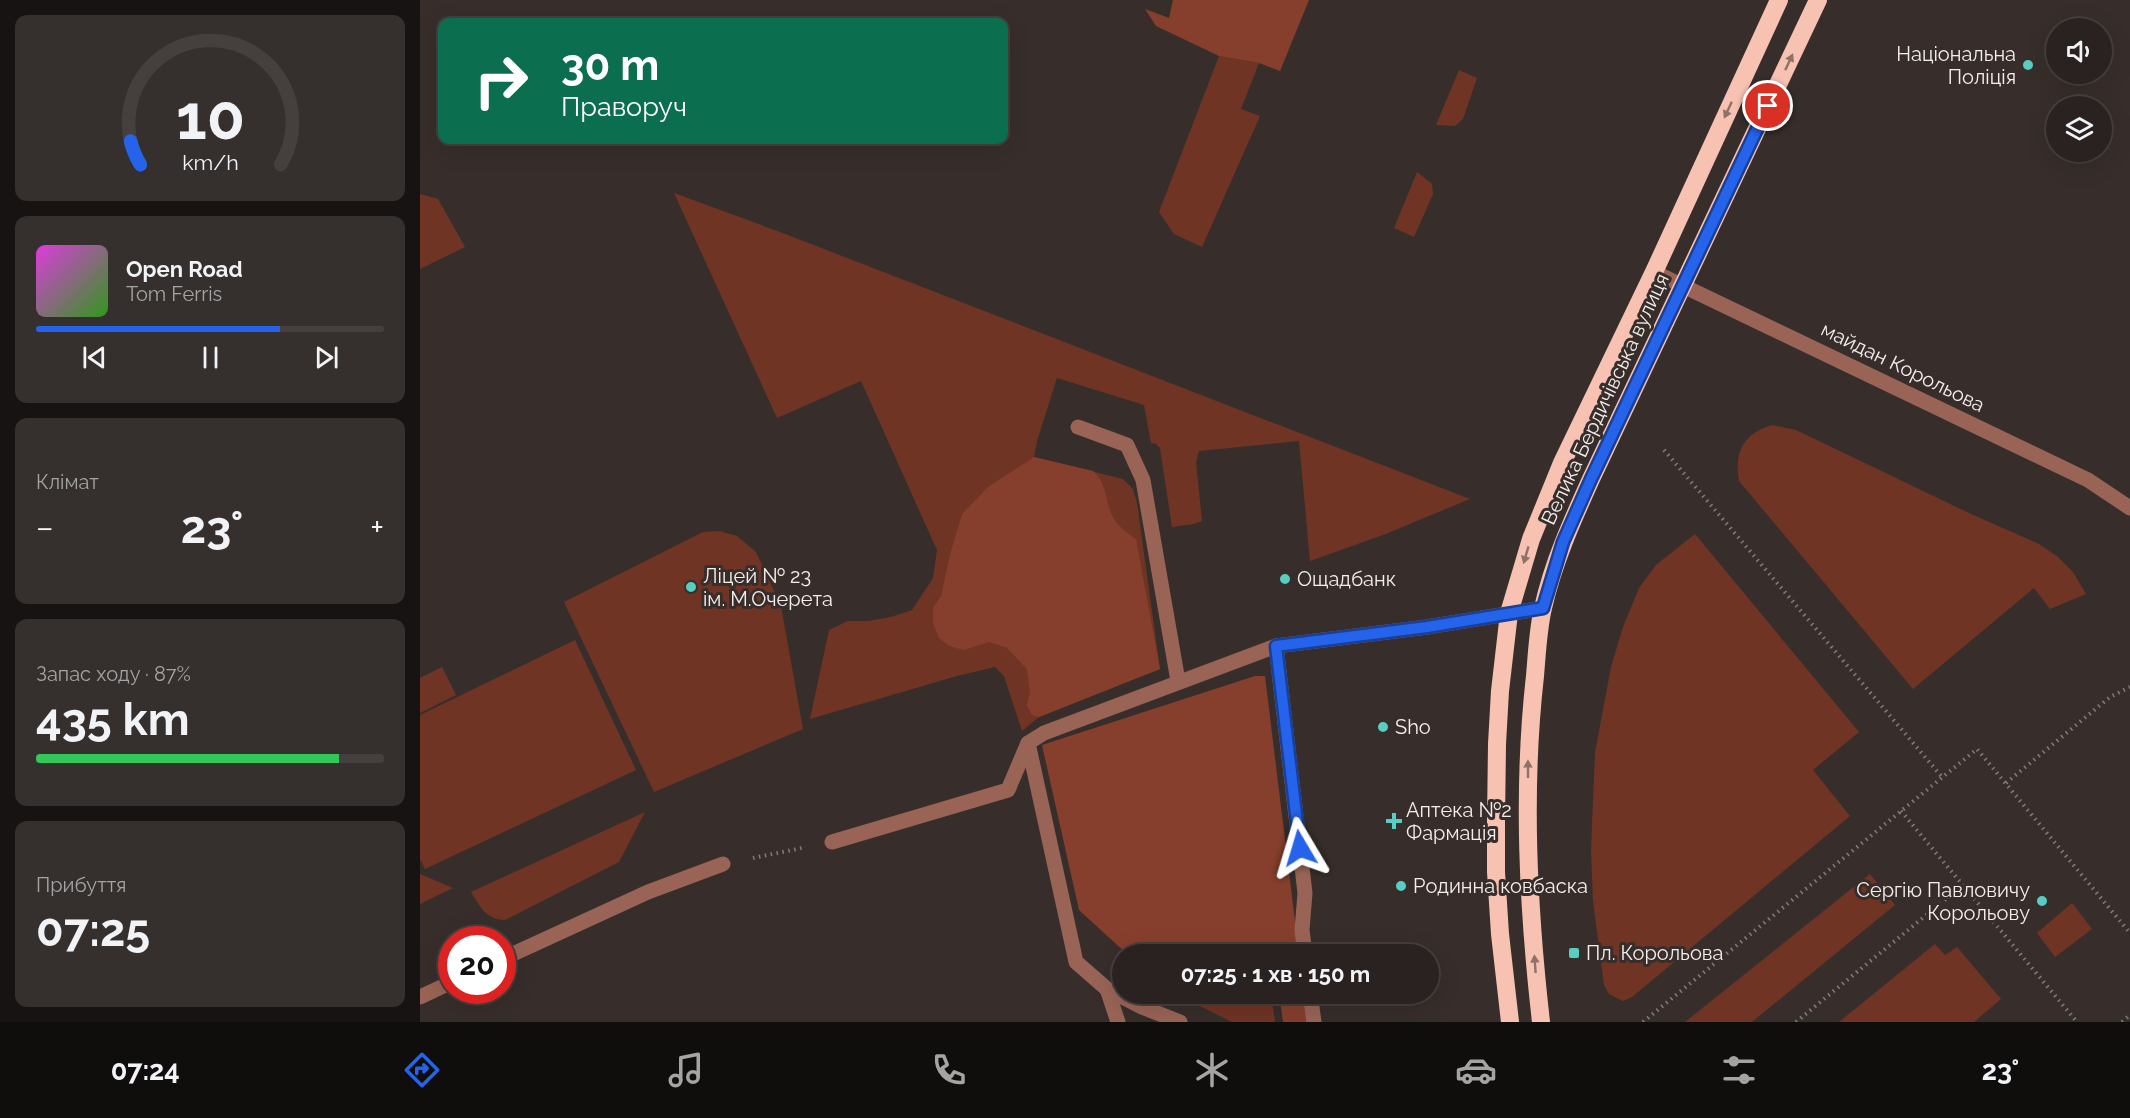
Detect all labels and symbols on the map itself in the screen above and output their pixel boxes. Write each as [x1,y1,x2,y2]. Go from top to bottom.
place label: Національна Поліція [1896,42,2016,89]
one-way arrow [1785,53,1794,70]
marker: Національна Поліція [2021,58,2035,72]
pin [1742,80,1793,131]
one-way arrow [1723,102,1732,119]
street label: Велика Бердичівська вулиця [1536,270,1674,528]
street label: майдан Корольова [1817,317,1989,417]
one-way arrow [1521,546,1530,564]
place label: Ліцей № 23 ім. М.Очерета [703,564,833,611]
place label: Ощадбанк [1297,567,1396,591]
marker: Ощадбанк [1278,572,1292,586]
marker: Ліцей № 23 ім. М.Очерета [684,580,698,594]
place label: Sho [1395,715,1431,739]
marker: Sho [1376,720,1390,734]
one-way arrow [1523,760,1533,779]
place label: Аптека №2 Фармація [1406,798,1512,845]
marker: Аптека №2 Фармація [1387,814,1401,828]
position arrow [1268,816,1332,880]
place label: Родинна ковбаска [1413,874,1588,898]
place label: Сергію Павловичу Корольову [1856,878,2030,925]
marker: Родинна ковбаска [1394,879,1408,893]
marker: Сергію Павловичу Корольову [2035,894,2049,908]
speed limit sign: 20 [438,926,516,1004]
place label: Пл. Корольова [1586,941,1723,965]
marker: Пл. Корольова [1567,946,1581,960]
one-way arrow [1530,954,1539,973]

